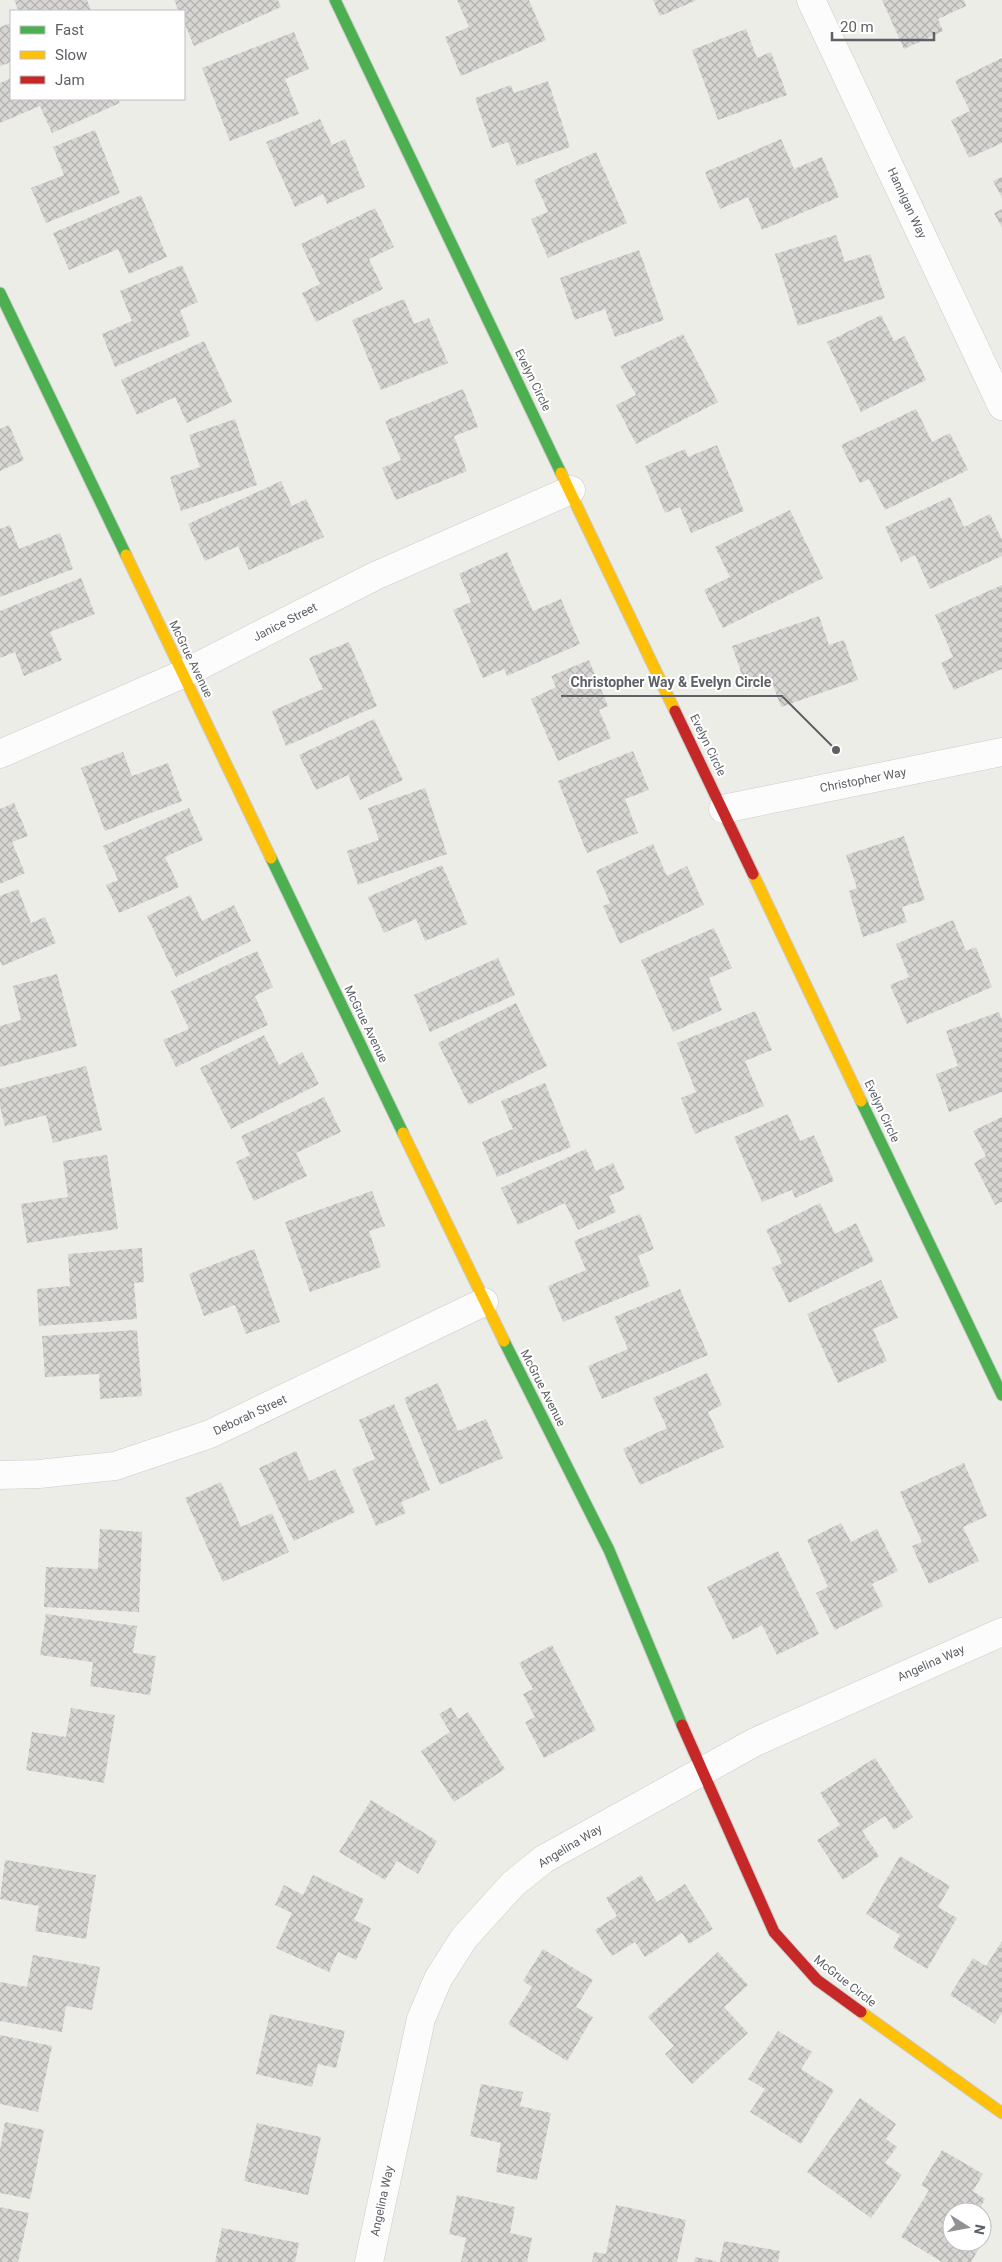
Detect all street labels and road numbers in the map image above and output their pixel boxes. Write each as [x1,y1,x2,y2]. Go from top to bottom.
street label: Hannigan Way [884,165,930,241]
street label: Evelyn Circle [512,347,554,413]
street label: Janice Street [251,600,319,644]
street label: McGrue Avenue [166,618,216,700]
street label: Evelyn Circle [687,712,729,778]
street label: Christopher Way [819,765,908,795]
street label: McGrue Avenue [341,983,391,1065]
street label: Evelyn Circle [861,1078,903,1144]
street label: McGrue Avenue [518,1347,568,1429]
street label: Deborah Street [211,1392,289,1438]
street label: Angelina Way [895,1642,967,1684]
street label: Angelina Way [535,1821,605,1871]
street label: McGrue Circle [811,1952,879,2010]
street label: Angelina Way [368,2164,396,2238]

